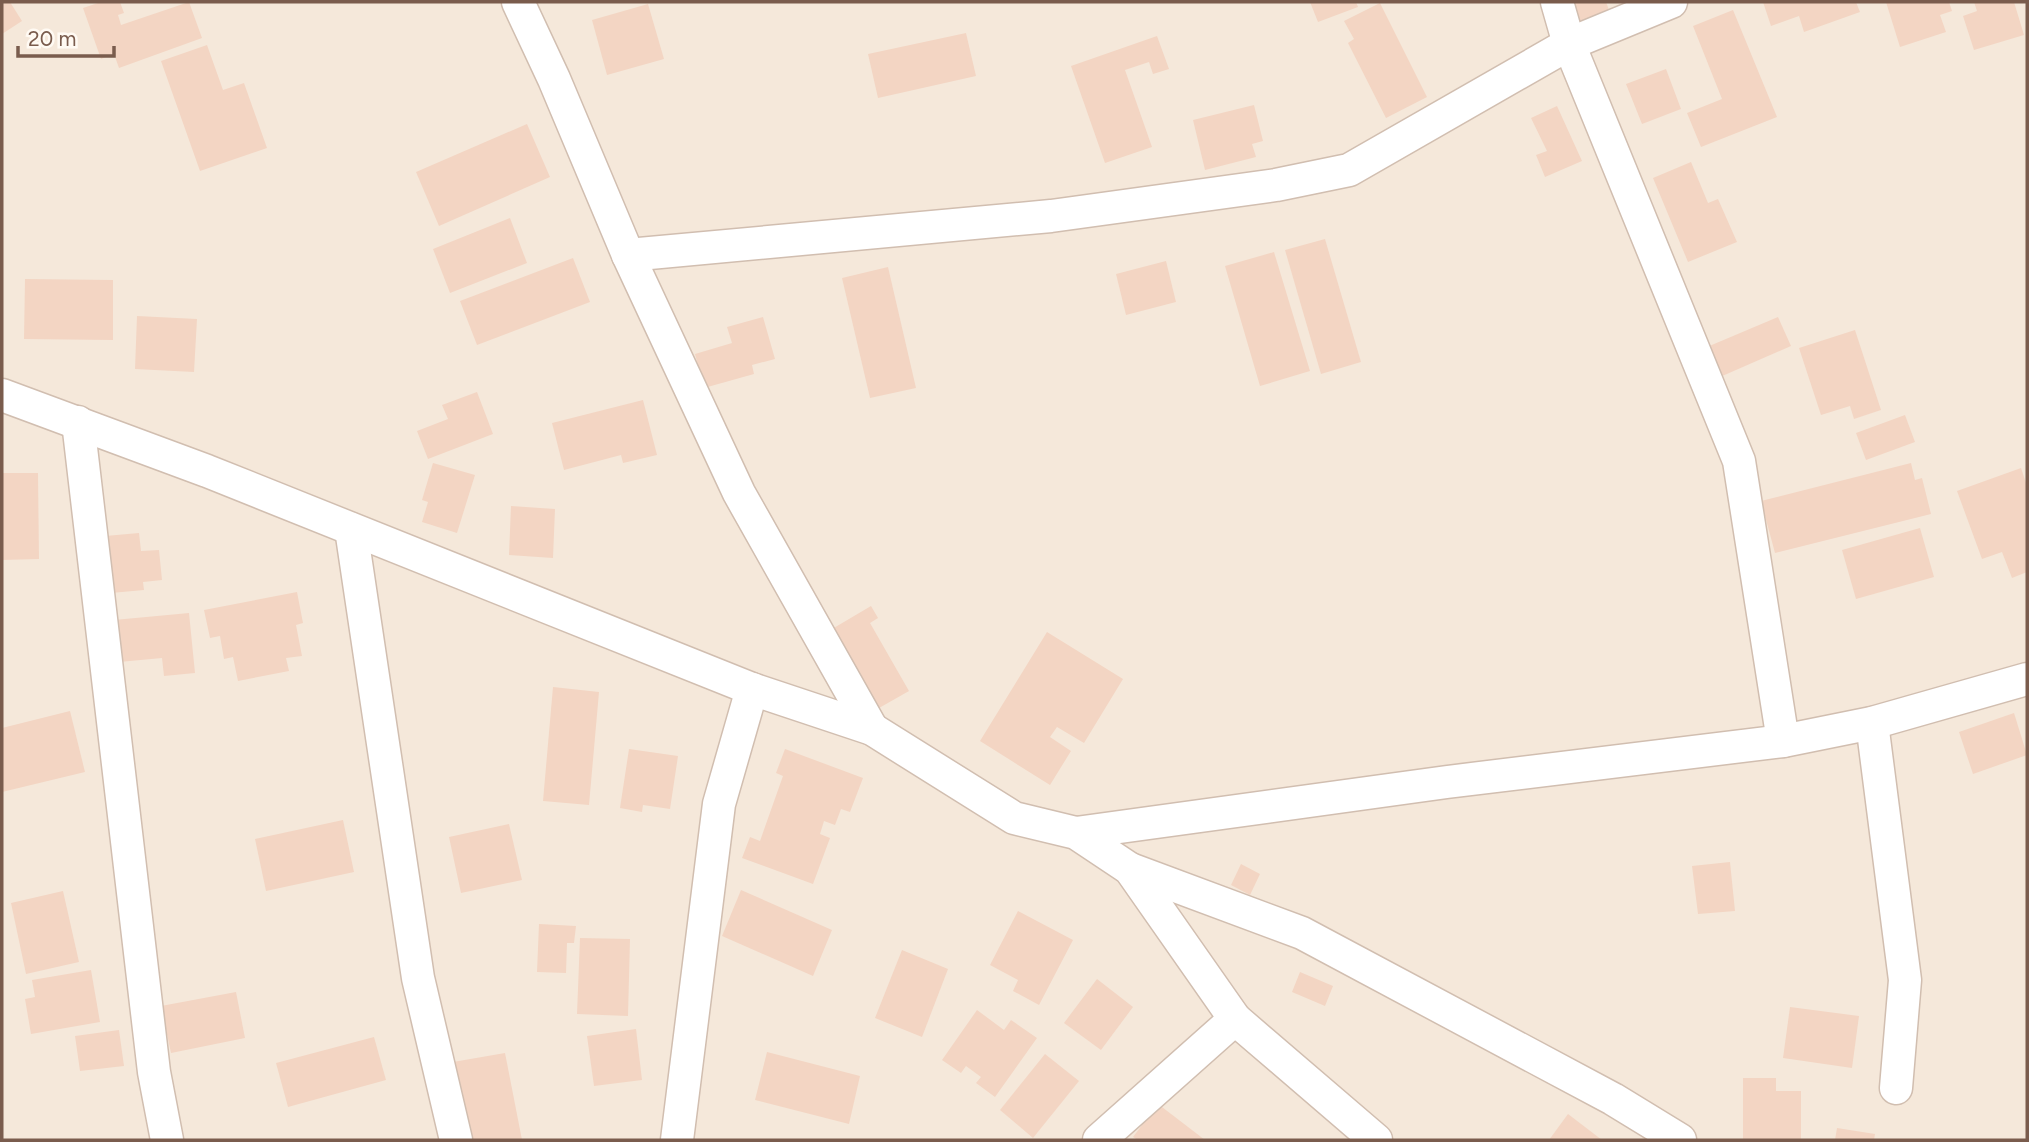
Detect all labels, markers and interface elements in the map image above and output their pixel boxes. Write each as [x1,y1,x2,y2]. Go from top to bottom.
scale bar [18,14,114,58]
text: 20 m [28,26,76,51]

